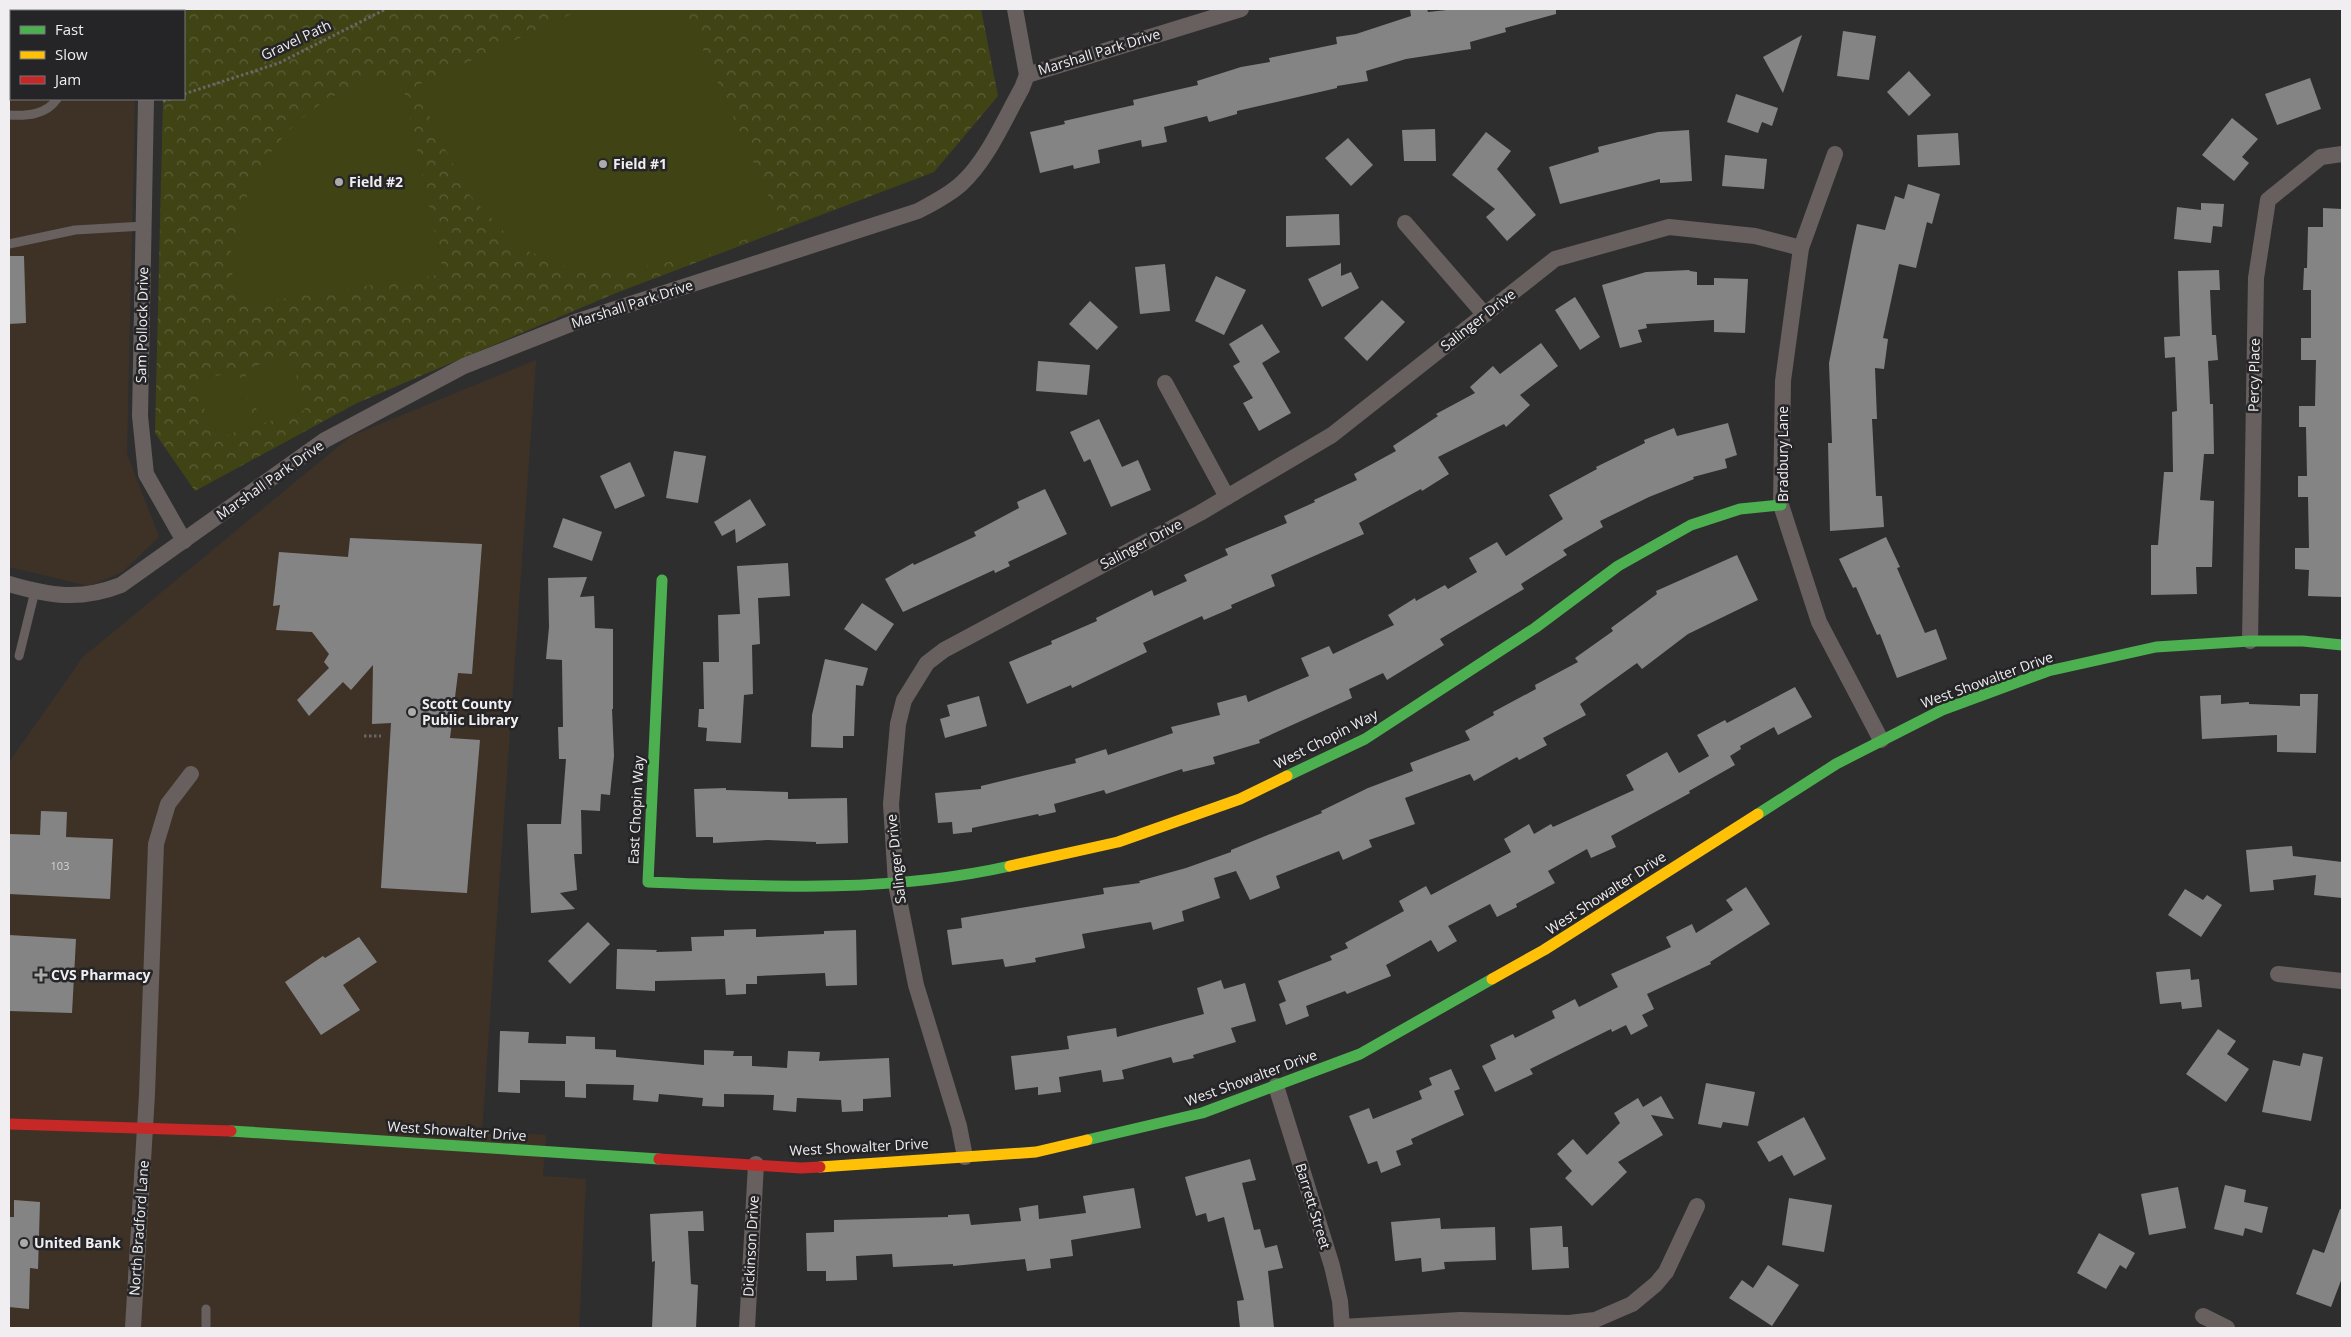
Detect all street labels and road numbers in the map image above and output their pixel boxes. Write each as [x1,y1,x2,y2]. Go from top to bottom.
street label: Gravel Path [258,15,334,64]
street label: Marshall Park Drive [1035,24,1162,79]
street label: Sam Pollock Drive [131,267,152,383]
street label: Marshall Park Drive [569,275,695,332]
street label: Salinger Drive [1436,284,1519,355]
street label: Percy Place [2243,338,2264,412]
street label: Bradbury Lane [1773,406,1792,502]
street label: Marshall Park Drive [212,435,327,524]
street label: Salinger Drive [1096,514,1185,573]
street label: West Showalter Drive [1918,647,2056,712]
street label: West Chopin Way [1271,704,1382,773]
street label: East Chopin Way [623,754,648,865]
street label: Salinger Drive [881,813,910,905]
street label: West Showalter Drive [1542,847,1669,939]
street label: West Showalter Drive [1182,1045,1320,1110]
street label: West Showalter Drive [387,1116,527,1145]
street label: West Showalter Drive [789,1133,929,1160]
street label: North Bradford Lane [124,1160,153,1296]
street label: Barrett Street [1291,1161,1336,1251]
street label: Dickinson Drive [738,1195,763,1297]

